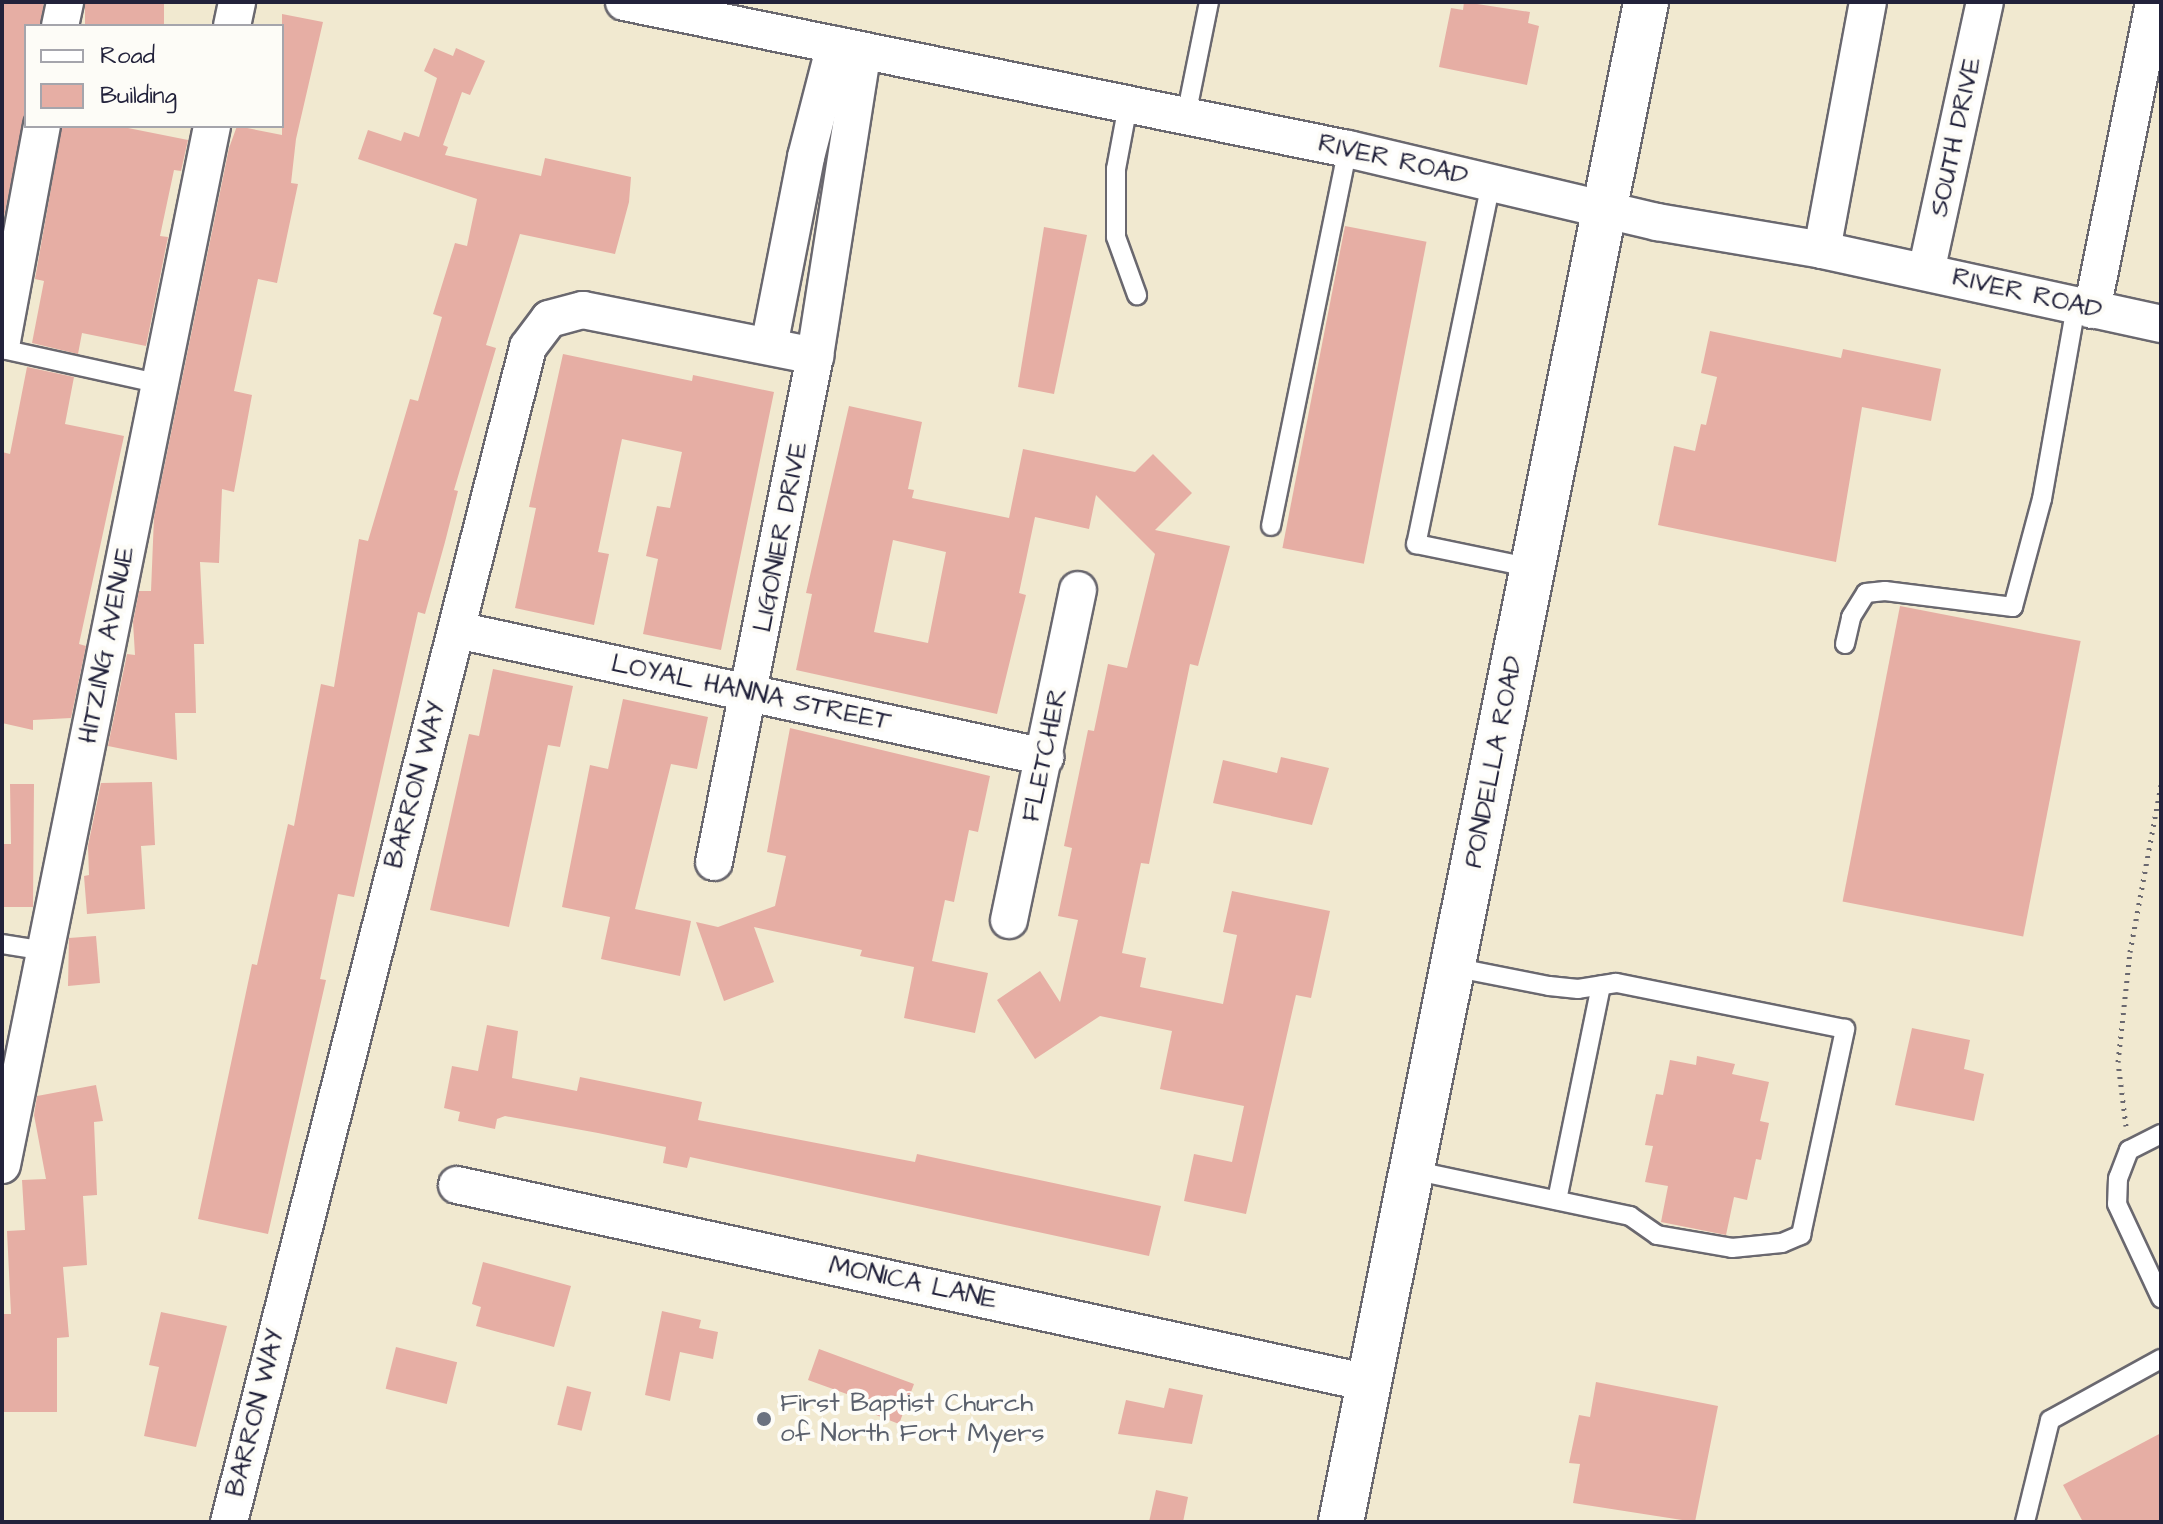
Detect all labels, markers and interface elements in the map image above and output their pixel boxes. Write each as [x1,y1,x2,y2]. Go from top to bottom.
legend [24,24,284,128]
text: Road [100,39,155,73]
street label: SOUTH DRIVE [1924,54,1988,220]
text: Building [100,79,177,113]
street label: RIVER ROAD [1315,128,1471,192]
street label: RIVER ROAD [1949,262,2105,326]
street label: LIGONIER DRIVE [747,439,815,635]
street label: HITZING AVENUE [73,544,141,746]
street label: LOYAL HANNA STREET [608,648,894,738]
street label: PONDELLA ROAD [1458,653,1530,871]
street label: FLETCHER [1016,685,1074,825]
street label: BARRON WAY [379,698,453,872]
street label: MONICA LANE [826,1250,1000,1316]
street label: BARRON WAY [220,1326,292,1500]
place label: First Baptist Church of North Fort Myers [780,1388,1045,1450]
marker: First Baptist Church of North Fort Myers [755,1410,773,1428]

